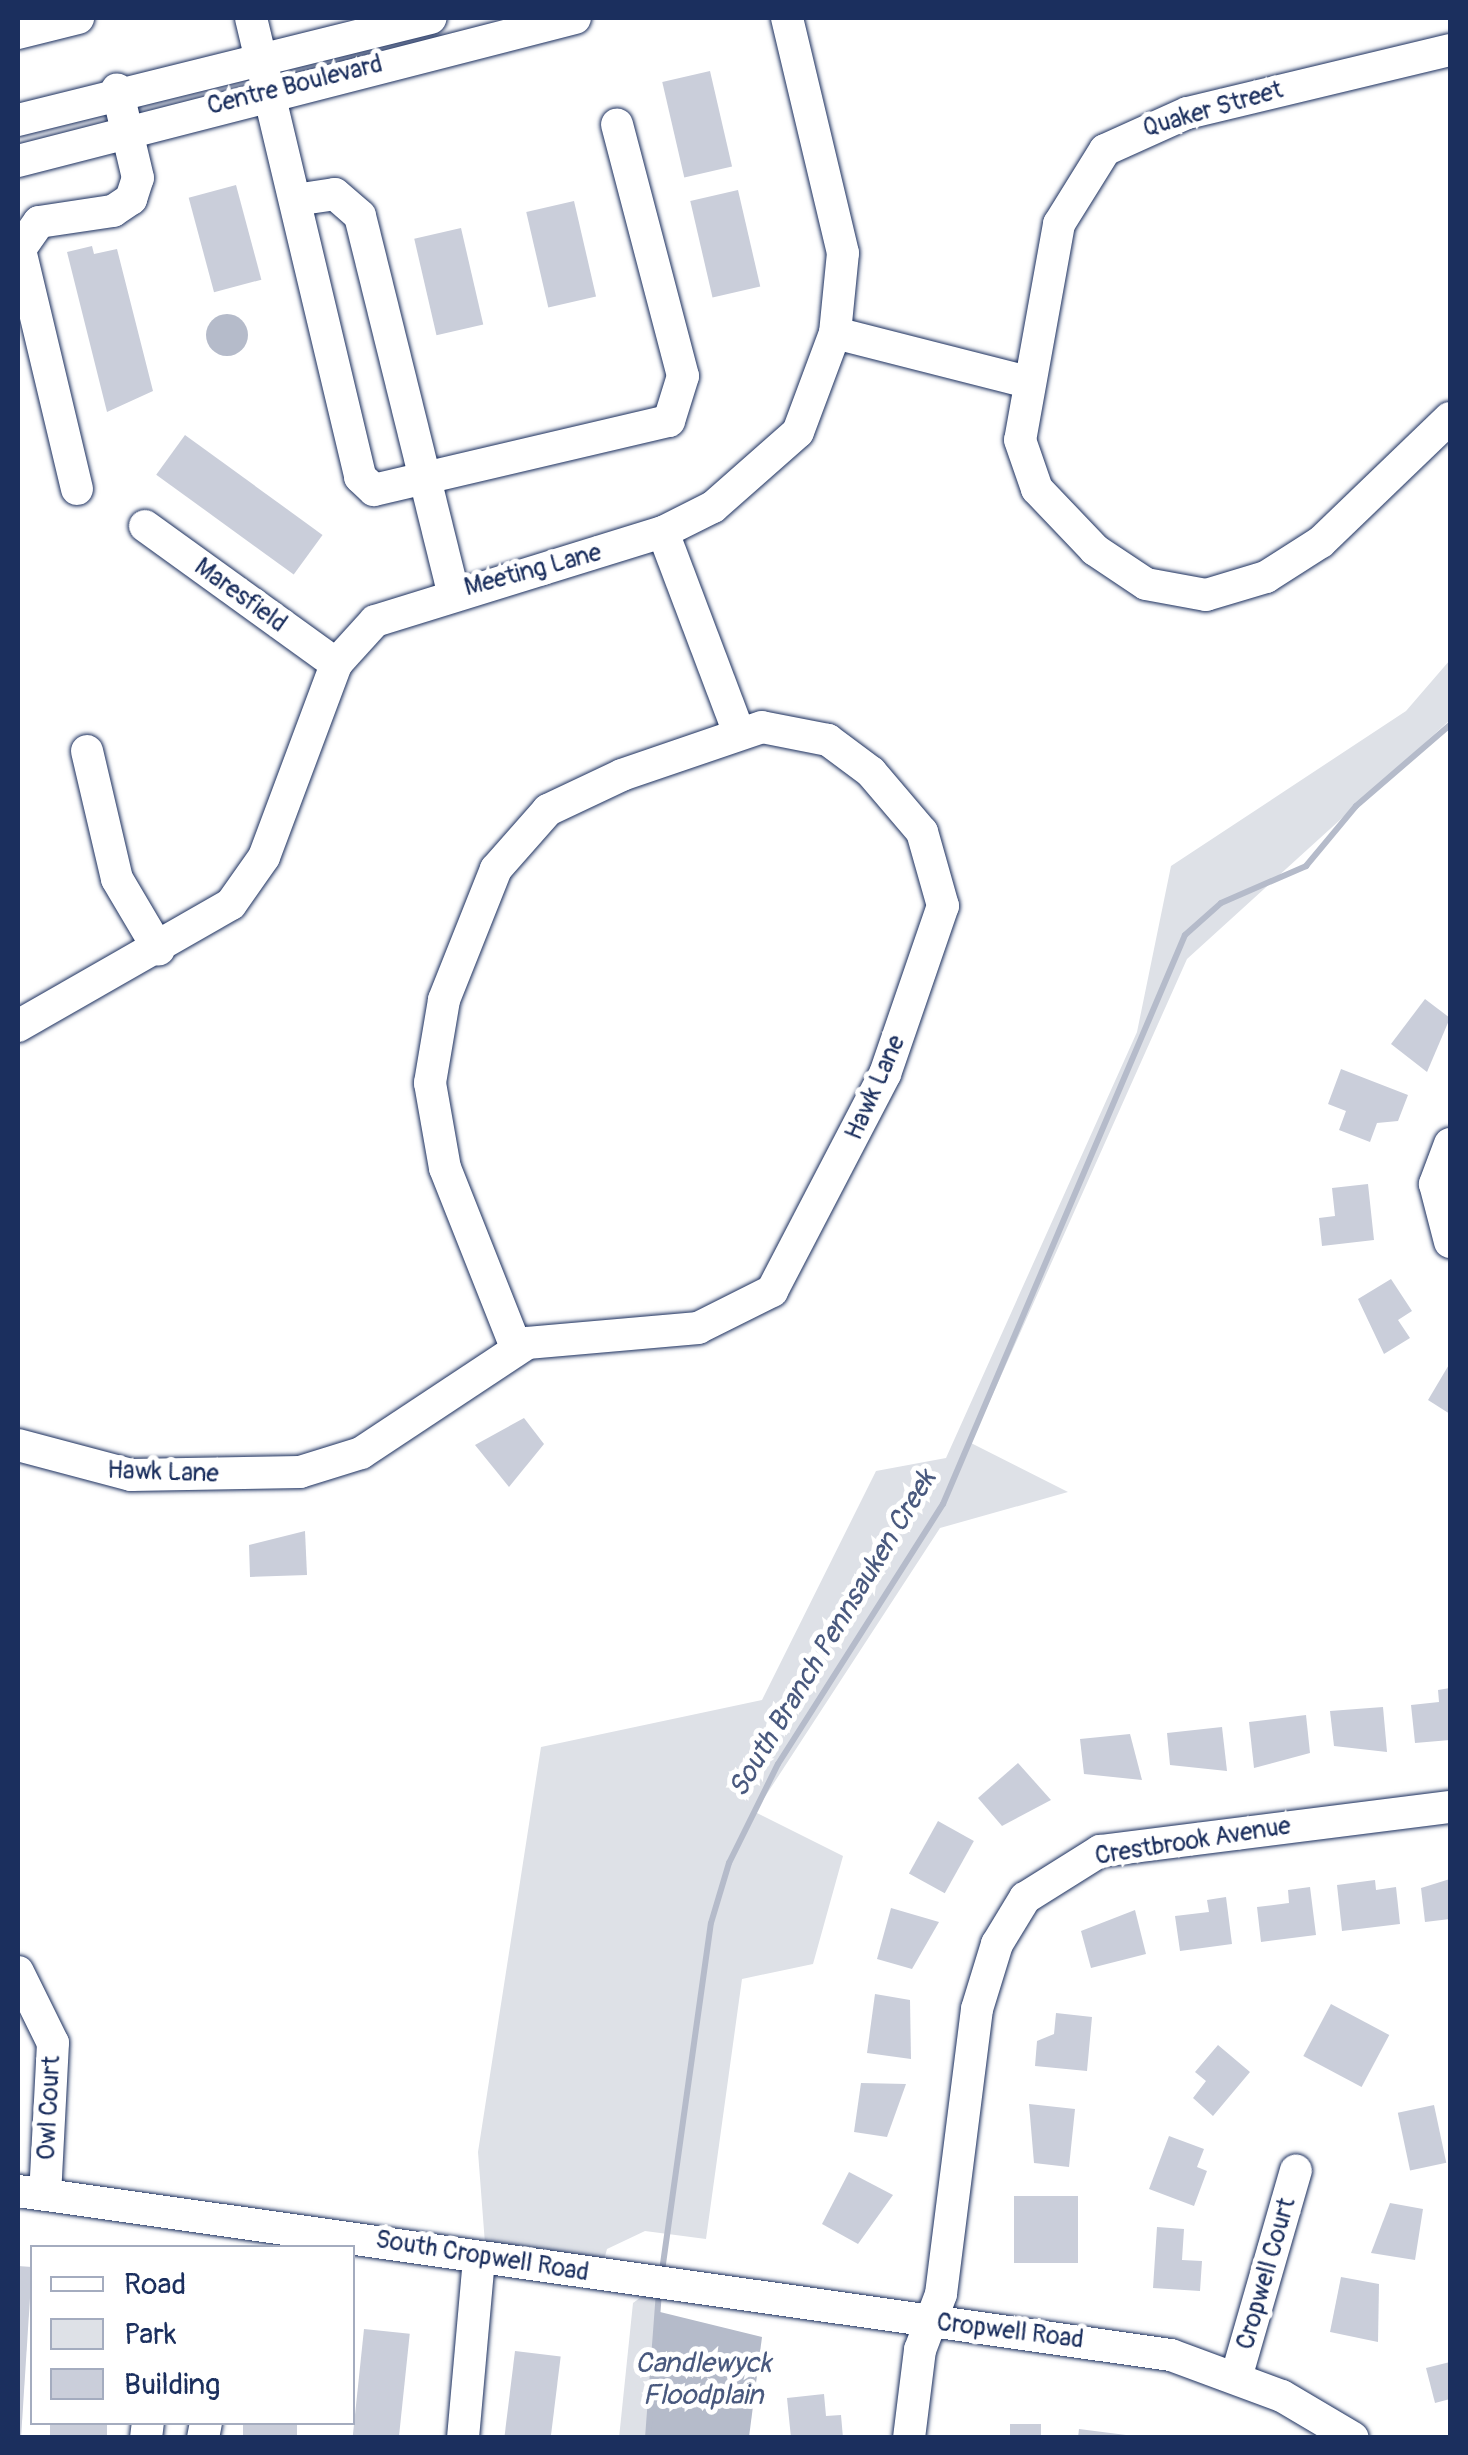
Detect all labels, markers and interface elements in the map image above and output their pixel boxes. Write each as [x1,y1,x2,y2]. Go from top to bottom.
street label: Centre Boulevard [204,50,386,122]
street label: Quaker Street [1139,76,1287,144]
street label: Meeting Lane [461,538,605,604]
street label: Maresfield [188,553,292,639]
street label: Hawk Lane [840,1031,912,1145]
street label: Hawk Lane [107,1456,219,1490]
water label: South Branch Pennsauken Creek [722,1465,944,1803]
street label: Crestbrook Avenue [1093,1812,1293,1872]
street label: Owl Court [32,2055,68,2161]
street label: Cropwell Court [1231,2195,1303,2353]
street label: South Cropwell Road [373,2225,591,2289]
legend [30,2245,355,2425]
text: Road [124,2266,186,2303]
street label: Cropwell Road [935,2308,1085,2356]
text: Park [124,2316,177,2353]
water label: Candlewyck Floodplain [635,2347,771,2413]
text: Building [124,2366,220,2403]

